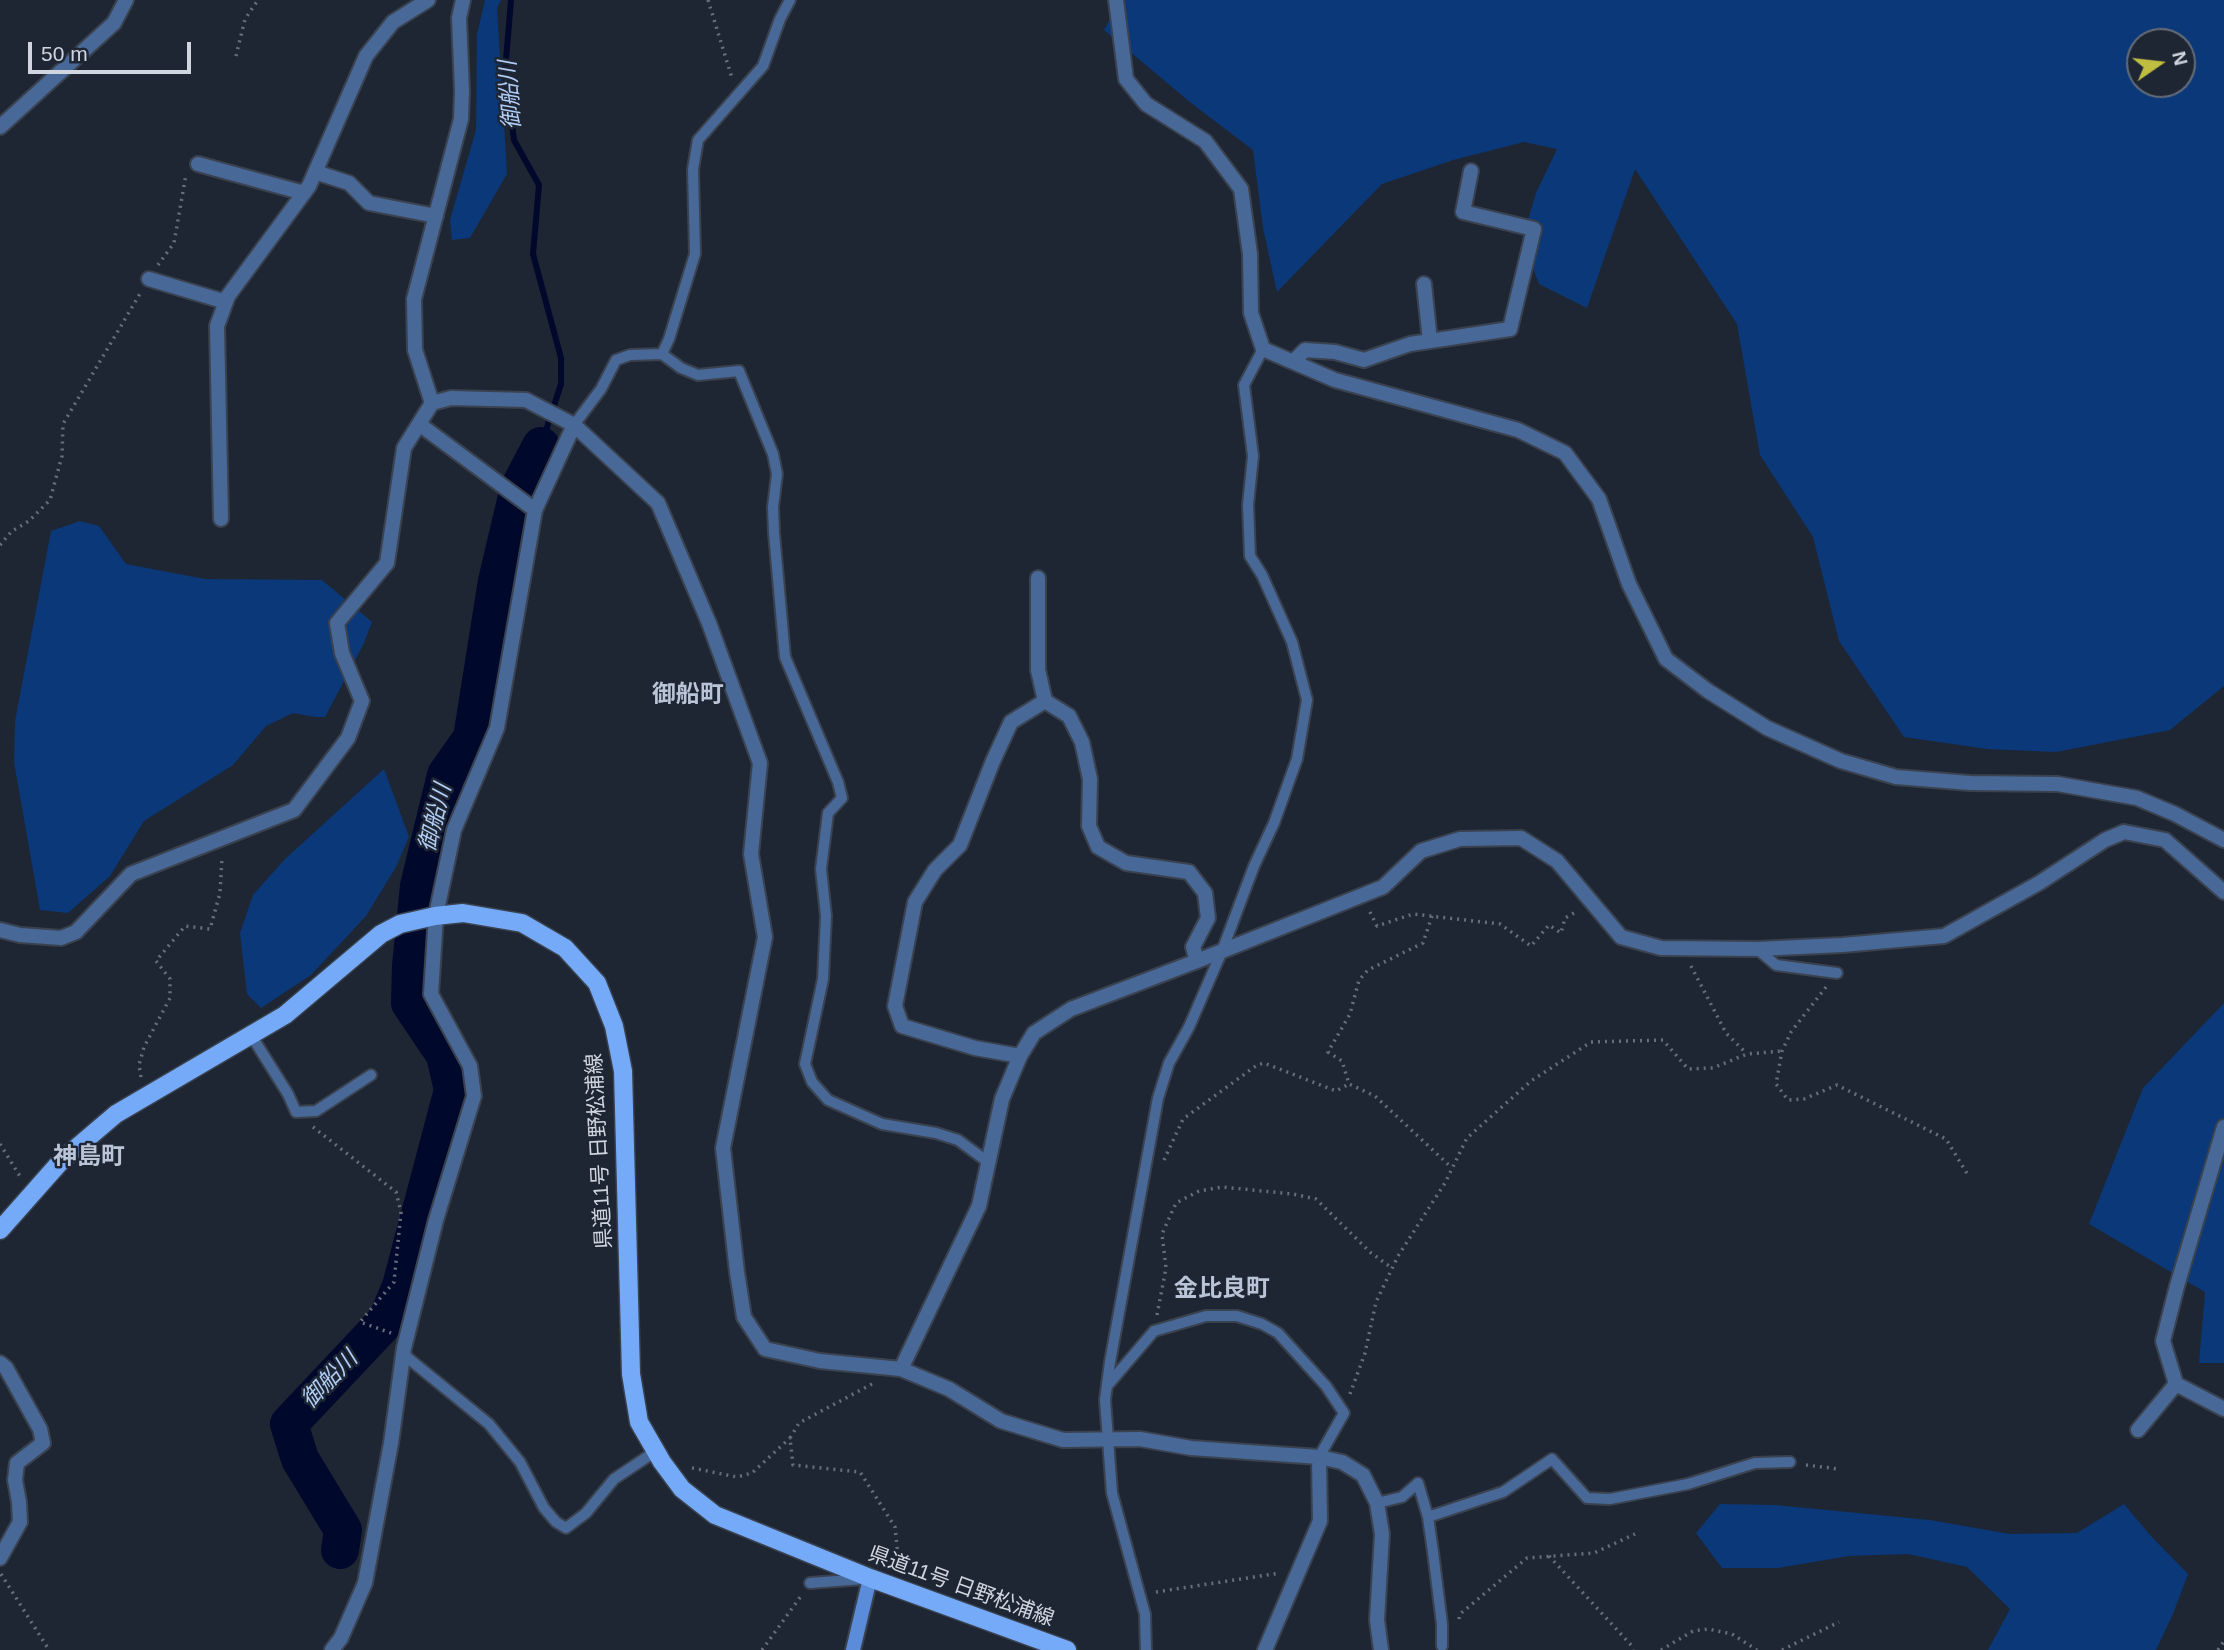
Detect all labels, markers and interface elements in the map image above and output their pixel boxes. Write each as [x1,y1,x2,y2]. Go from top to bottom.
scale bar [32,28,194,72]
north arrow [2126,28,2196,98]
text: 50 m [41,42,88,65]
text: N [2168,49,2192,67]
water label: 御船川 [495,60,527,130]
district label: 御船町 [652,681,724,709]
water label: 御船川 [414,781,458,855]
street label: 県道11号 日野松浦線 [582,1053,618,1249]
district label: 神島町 [53,1143,125,1171]
district label: 金比良町 [1174,1275,1270,1303]
water label: 御船川 [296,1346,364,1414]
street label: 県道11号 日野松浦線 [865,1542,1057,1632]

